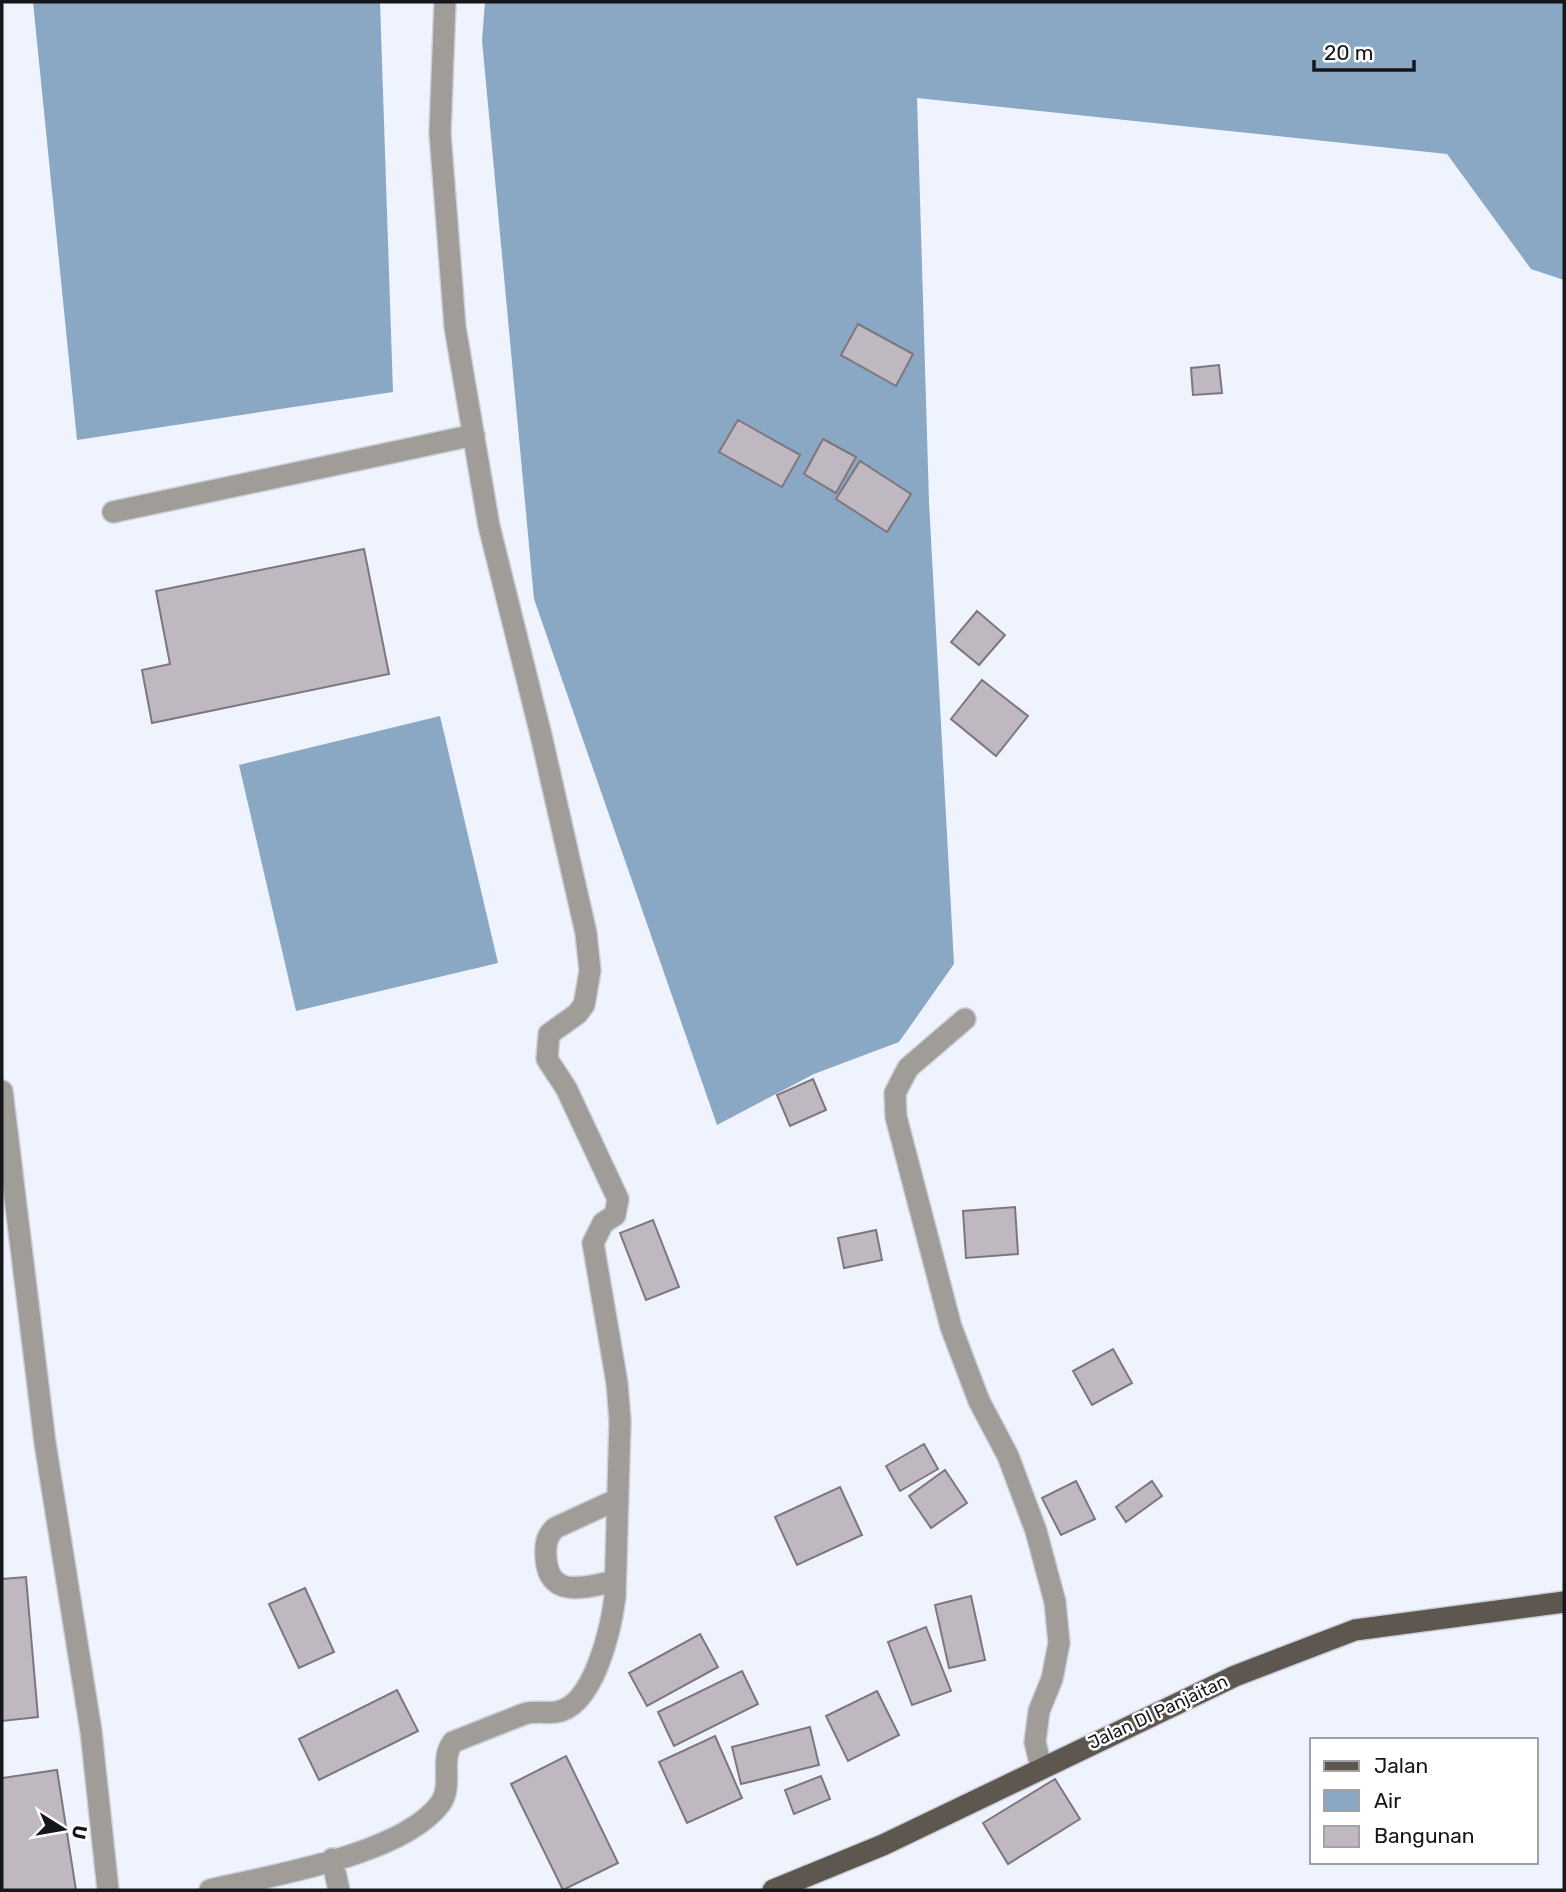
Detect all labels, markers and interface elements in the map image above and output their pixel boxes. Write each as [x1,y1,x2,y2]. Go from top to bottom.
scale bar [1314,28,1414,72]
text: 20 m [1324,40,1373,65]
street label: Jalan DI Panjaitan [1085,1670,1231,1754]
legend [1310,1738,1538,1864]
text: Jalan [1374,1753,1428,1778]
text: Air [1374,1788,1401,1813]
north arrow [28,1794,98,1864]
text: U [67,1823,92,1841]
text: Bangunan [1374,1823,1475,1848]

